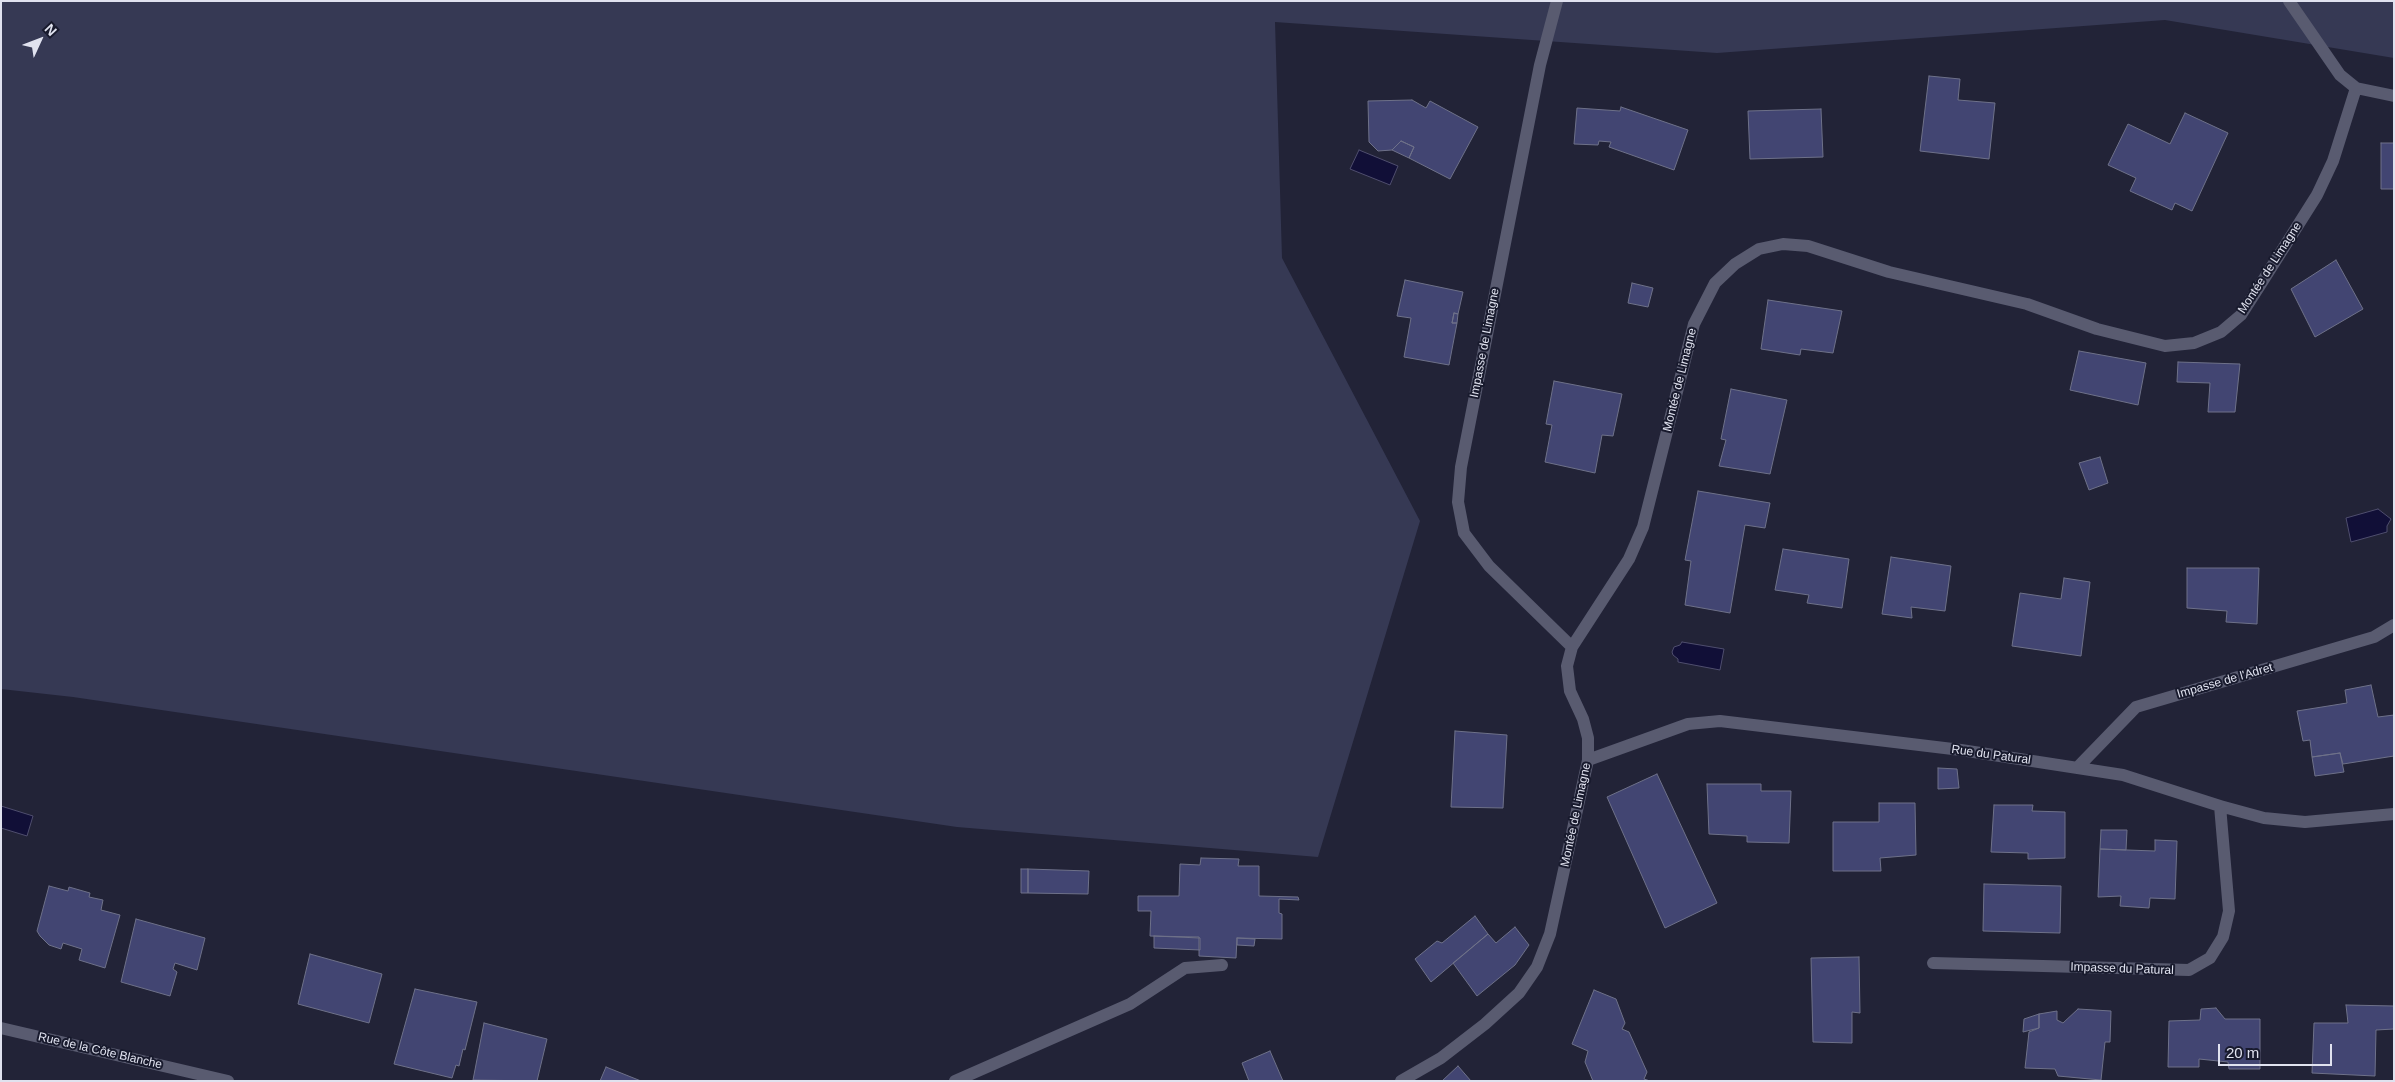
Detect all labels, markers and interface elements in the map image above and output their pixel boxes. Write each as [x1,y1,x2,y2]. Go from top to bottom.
north arrow [15,15,65,65]
text: N [42,21,60,39]
street label: Montée de Limagne [2235,220,2305,316]
street label: Impasse de Limagne [1467,287,1503,399]
street label: Montée de Limagne [1660,327,1700,433]
street label: Impasse de l'Adret [2175,660,2275,702]
street label: Rue du Patural [1950,742,2032,768]
street label: Montée de Limagne [1558,762,1594,868]
street label: Impasse du Patural [2070,960,2174,978]
street label: Rue de la Côte Blanche [37,1030,163,1072]
scale bar [2220,1034,2334,1066]
text: 20 m [2226,1044,2259,1061]

